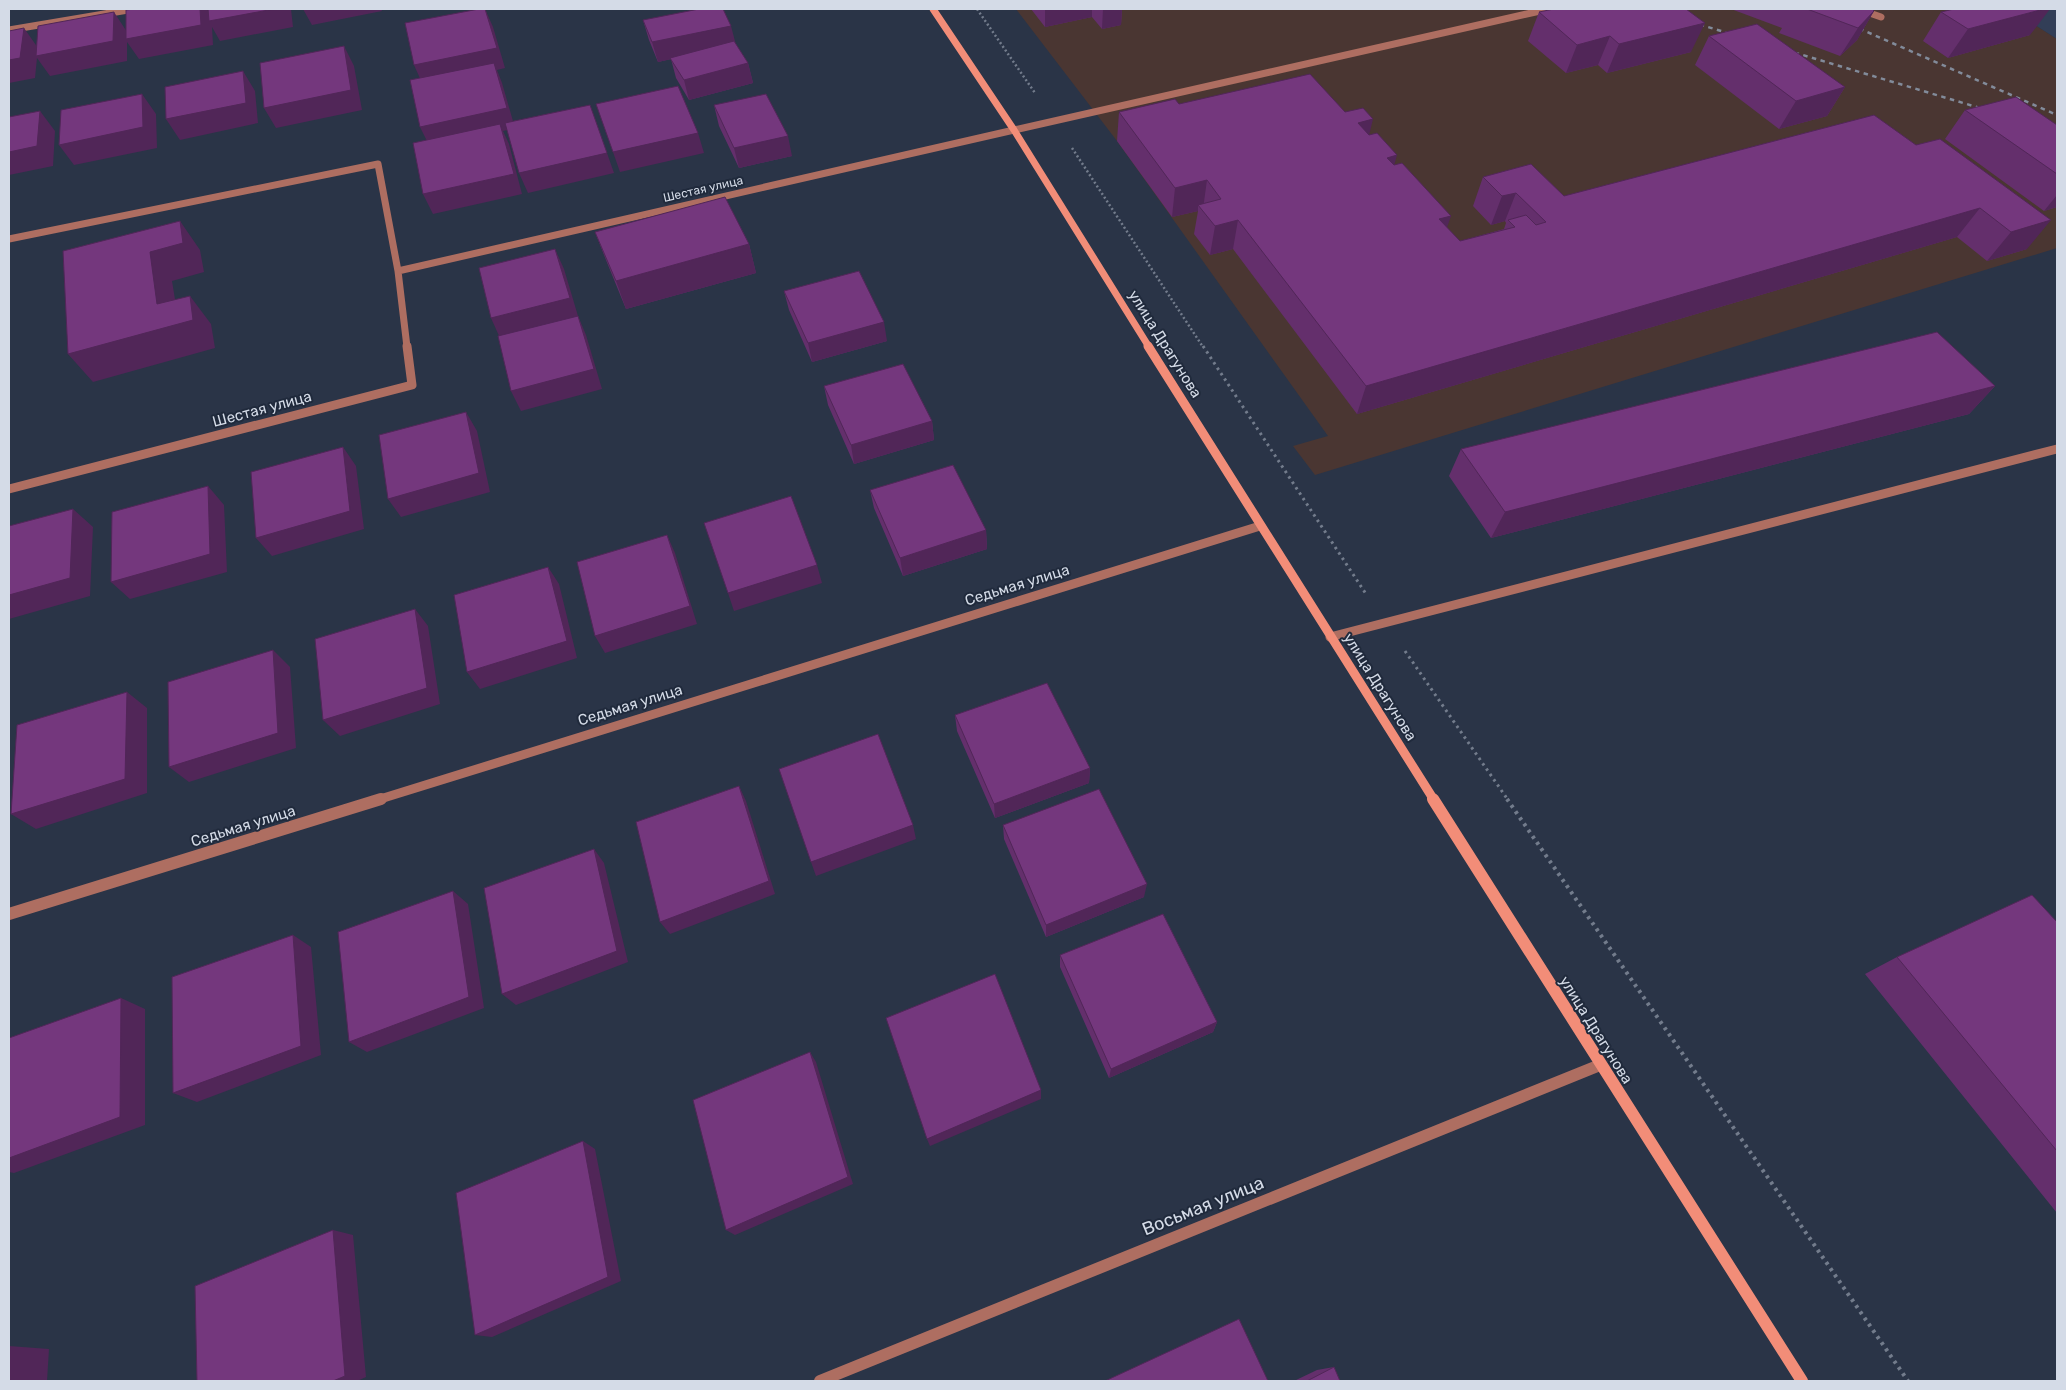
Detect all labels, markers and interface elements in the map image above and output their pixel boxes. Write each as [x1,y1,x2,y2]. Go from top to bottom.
street label: Шестая улица [662,173,744,205]
street label: улица Драгунова [1125,287,1205,401]
street label: Шестая улица [210,387,314,431]
street label: Седьмая улица [963,561,1071,609]
street label: улица Драгунова [1340,630,1420,744]
street label: Седьмая улица [576,681,684,729]
street label: Седьмая улица [189,802,297,850]
street label: улица Драгунова [1556,973,1636,1087]
street label: Восьмая улица [1139,1172,1267,1240]

